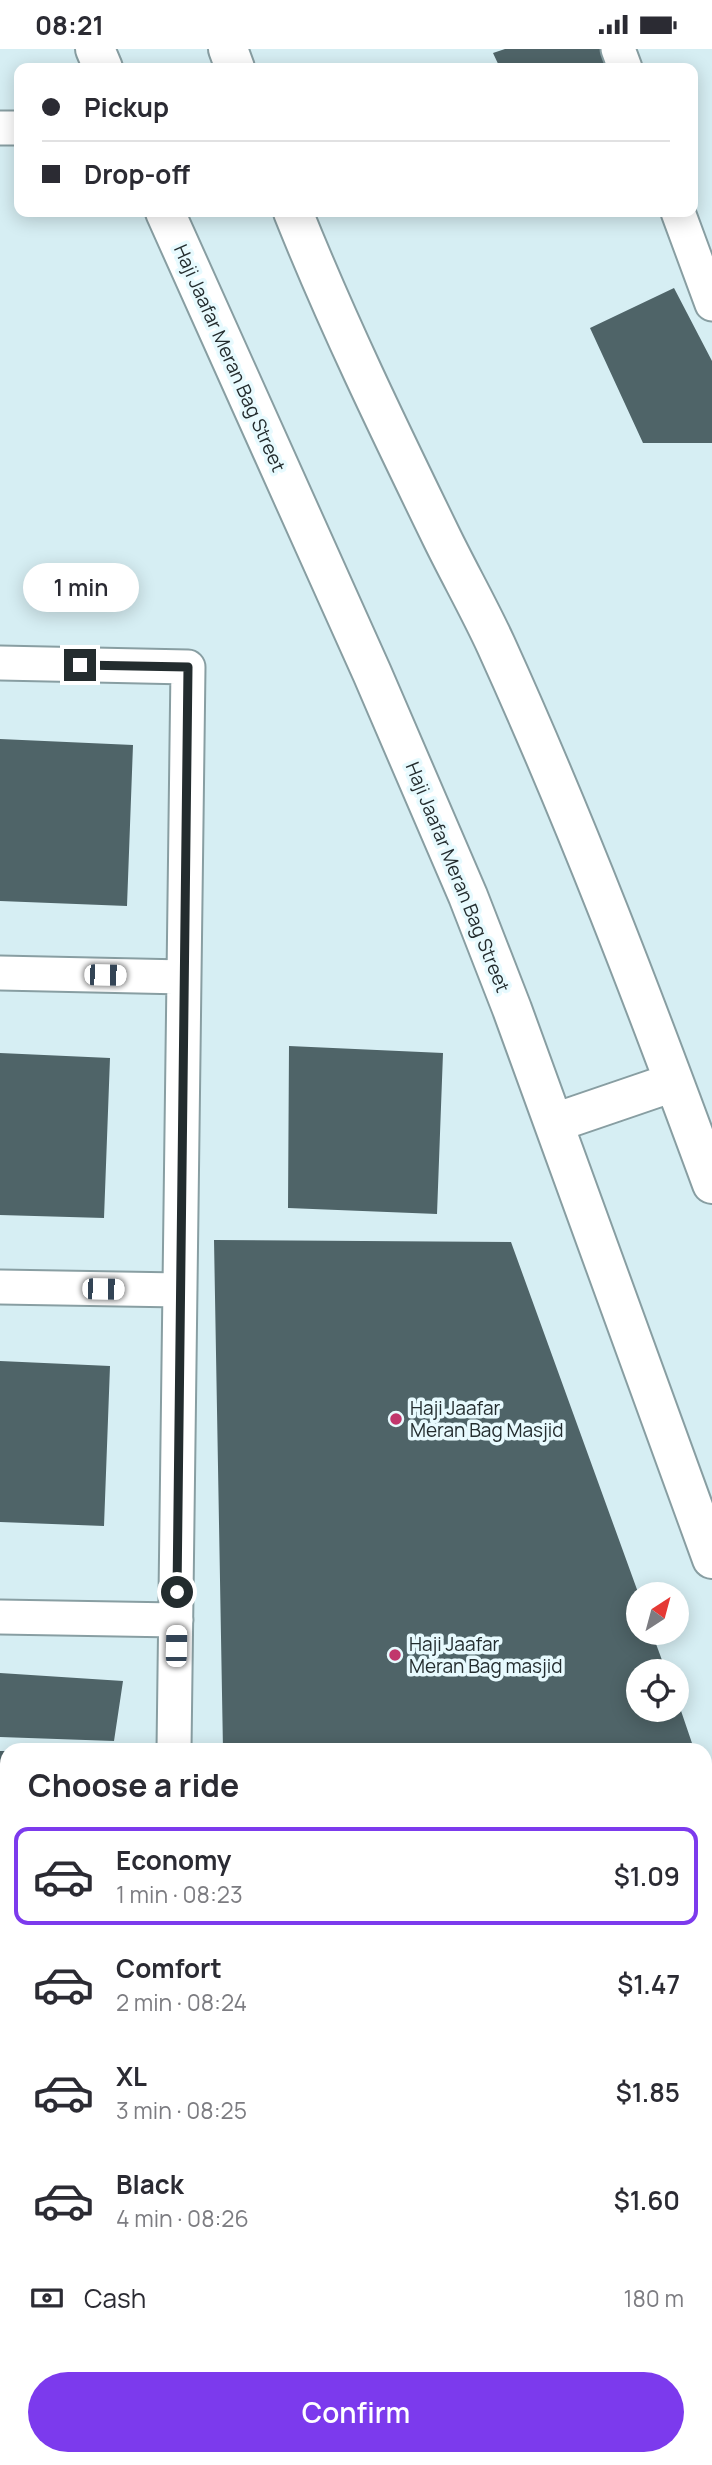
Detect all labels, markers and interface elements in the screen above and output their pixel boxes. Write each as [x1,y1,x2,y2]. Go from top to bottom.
text: 08:21 [35,7,104,43]
text: Pickup [84,89,169,125]
text: Drop-off [84,156,190,192]
street label: Haji Jaafar Meran Bag Street [168,240,292,476]
callout: 1 min [22,563,138,613]
text: 1 min [54,571,108,603]
route end [64,649,96,681]
street label: Haji Jaafar Meran Bag Street [400,758,516,996]
car [84,964,127,986]
car [82,1278,125,1300]
place label: Haji Jaafar Meran Bag Masjid [410,1395,563,1443]
marker: Haji Jaafar Meran Bag Masjid [388,1411,404,1427]
route start [161,1576,193,1608]
north arrow [626,1582,690,1645]
map controls [626,1582,689,1722]
car [166,1625,187,1667]
place label: Haji Jaafar Meran Bag masjid [409,1631,563,1679]
marker: Haji Jaafar Meran Bag masjid [387,1647,403,1663]
button: locate [626,1659,689,1722]
text: Choose a ride [28,1763,239,1807]
text: Economy [116,1842,231,1878]
icon: car [32,1845,95,1908]
text: $1.09 [614,1858,680,1894]
text: 1 min · 08:23 [116,1878,243,1910]
text: Comfort [116,1950,222,1986]
icon: car [32,1953,95,2016]
text: $1.47 [617,1966,680,2002]
text: 2 min · 08:24 [116,1986,247,2018]
text: XL [116,2058,147,2094]
icon: car [32,2061,95,2124]
text: $1.85 [616,2074,680,2110]
text: 3 min · 08:25 [116,2094,247,2126]
text: Black [116,2166,184,2202]
icon: car [32,2169,95,2232]
text: $1.60 [614,2182,680,2218]
text: 4 min · 08:26 [116,2202,249,2234]
icon: cash [28,2279,66,2317]
text: Cash [84,2280,146,2316]
text: 180 m [624,2282,684,2314]
button: Confirm [28,2372,684,2452]

